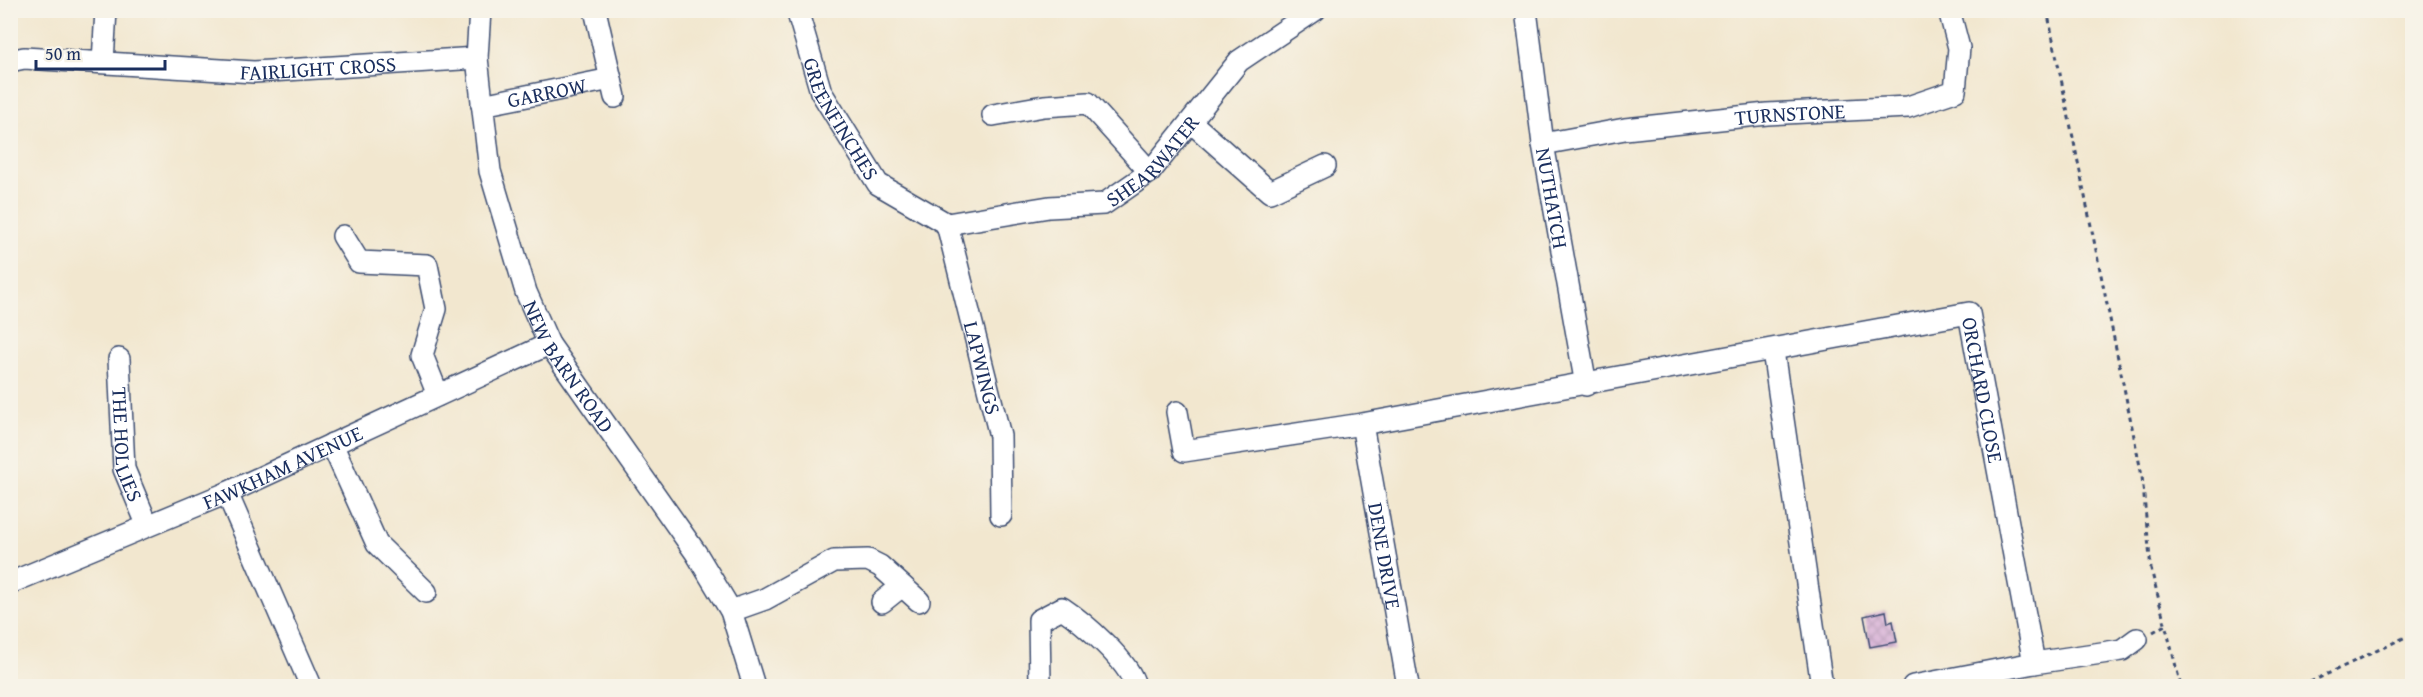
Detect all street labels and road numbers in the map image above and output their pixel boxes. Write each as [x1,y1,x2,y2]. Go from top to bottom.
street label: FAIRLIGHT CROSS [239,48,397,88]
street label: GREENFINCHES [796,54,887,186]
street label: GARROW [504,69,589,115]
street label: TURNSTONE [1733,95,1846,133]
street label: SHEARWATER [1099,107,1207,214]
street label: NUTHATCH [1528,145,1577,251]
street label: NEW BARN ROAD [516,295,622,439]
street label: ORCHARD CLOSE [1955,314,2012,466]
street label: LAPWINGS [956,318,1009,417]
street label: THE HOLLIES [105,387,151,506]
street label: FAWKHAM AVENUE [198,417,368,517]
street label: DENE DRIVE [1361,500,1410,612]

